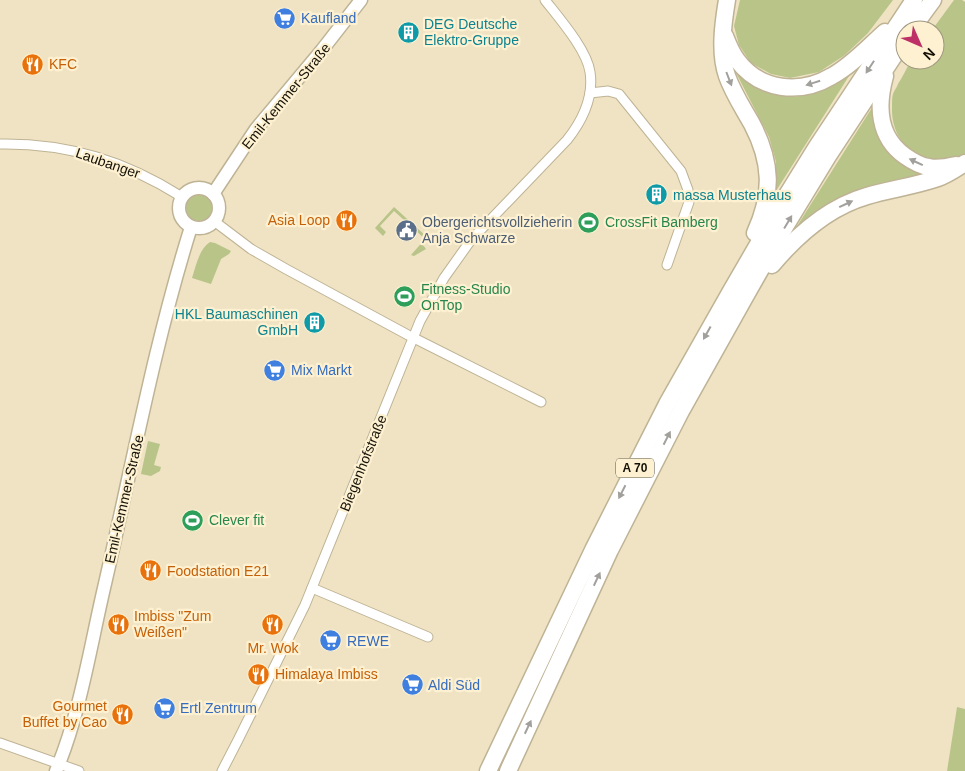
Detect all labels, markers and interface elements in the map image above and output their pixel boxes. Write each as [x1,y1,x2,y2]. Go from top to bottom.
supermarket icon: Kaufland [273,6,297,30]
place label: Kaufland [301,10,356,26]
place label: DEG Deutsche Elektro-Gruppe [424,16,519,48]
building icon: DEG Deutsche Elektro-Gruppe [396,20,420,44]
north arrow [895,20,945,70]
street label: Emil-Kemmer-Straße [238,40,334,152]
text: N [920,45,938,63]
restaurant icon: KFC [21,52,45,76]
place label: KFC [49,56,77,72]
one-way arrow [865,60,874,73]
one-way arrow [725,72,733,87]
one-way arrow [806,80,821,88]
street label: Laubanger [74,145,143,182]
one-way arrow [908,158,923,166]
building icon: massa Musterhaus [645,183,669,207]
place label: massa Musterhaus [673,187,791,203]
one-way arrow [839,200,853,208]
restaurant icon: Asia Loop [334,208,358,232]
sports icon: CrossFit Bamberg [577,210,601,234]
place label: Asia Loop [268,212,330,228]
place label: Obergerichtsvollzieherin Anja Schwarze [422,214,572,246]
place label: CrossFit Bamberg [605,214,718,230]
one-way arrow [784,216,793,229]
public building icon: Obergerichtsvollzieherin Anja Schwarze [394,218,418,242]
place label: Fitness-Studio OnTop [421,281,511,313]
sports icon: Fitness-Studio OnTop [393,285,417,309]
place label: HKL Baumaschinen GmbH [175,306,298,338]
building icon: HKL Baumaschinen GmbH [302,310,326,334]
one-way arrow [703,326,711,341]
supermarket icon: Mix Markt [263,358,287,382]
place label: Mix Markt [291,362,352,378]
street label: Biegenhofstraße [336,412,390,514]
one-way arrow [663,431,671,445]
street label: Emil-Kemmer-Straße [101,433,147,565]
road number: A 70 [616,458,654,478]
one-way arrow [618,485,626,499]
sports icon: Clever fit [181,508,205,532]
place label: Clever fit [209,512,264,528]
restaurant icon: Foodstation E21 [139,559,163,583]
place label: Foodstation E21 [167,563,269,579]
one-way arrow [593,572,601,586]
place label: Imbiss "Zum Weißen" [134,608,211,640]
restaurant icon: Imbiss "Zum Weißen" [106,612,130,636]
restaurant icon: Mr. Wok [261,613,285,637]
supermarket icon: REWE [319,629,343,653]
place label: REWE [347,633,389,649]
place label: Mr. Wok [247,640,300,656]
restaurant icon: Himalaya Imbiss [247,662,271,686]
place label: Himalaya Imbiss [275,666,378,682]
supermarket icon: Aldi Süd [400,673,424,697]
place label: Aldi Süd [428,677,480,693]
supermarket icon: Ertl Zentrum [152,696,176,720]
place label: Gourmet Buffet by Cao [22,698,107,730]
place label: Ertl Zentrum [180,700,257,716]
restaurant icon: Gourmet Buffet by Cao [111,702,135,726]
one-way arrow [525,720,533,734]

